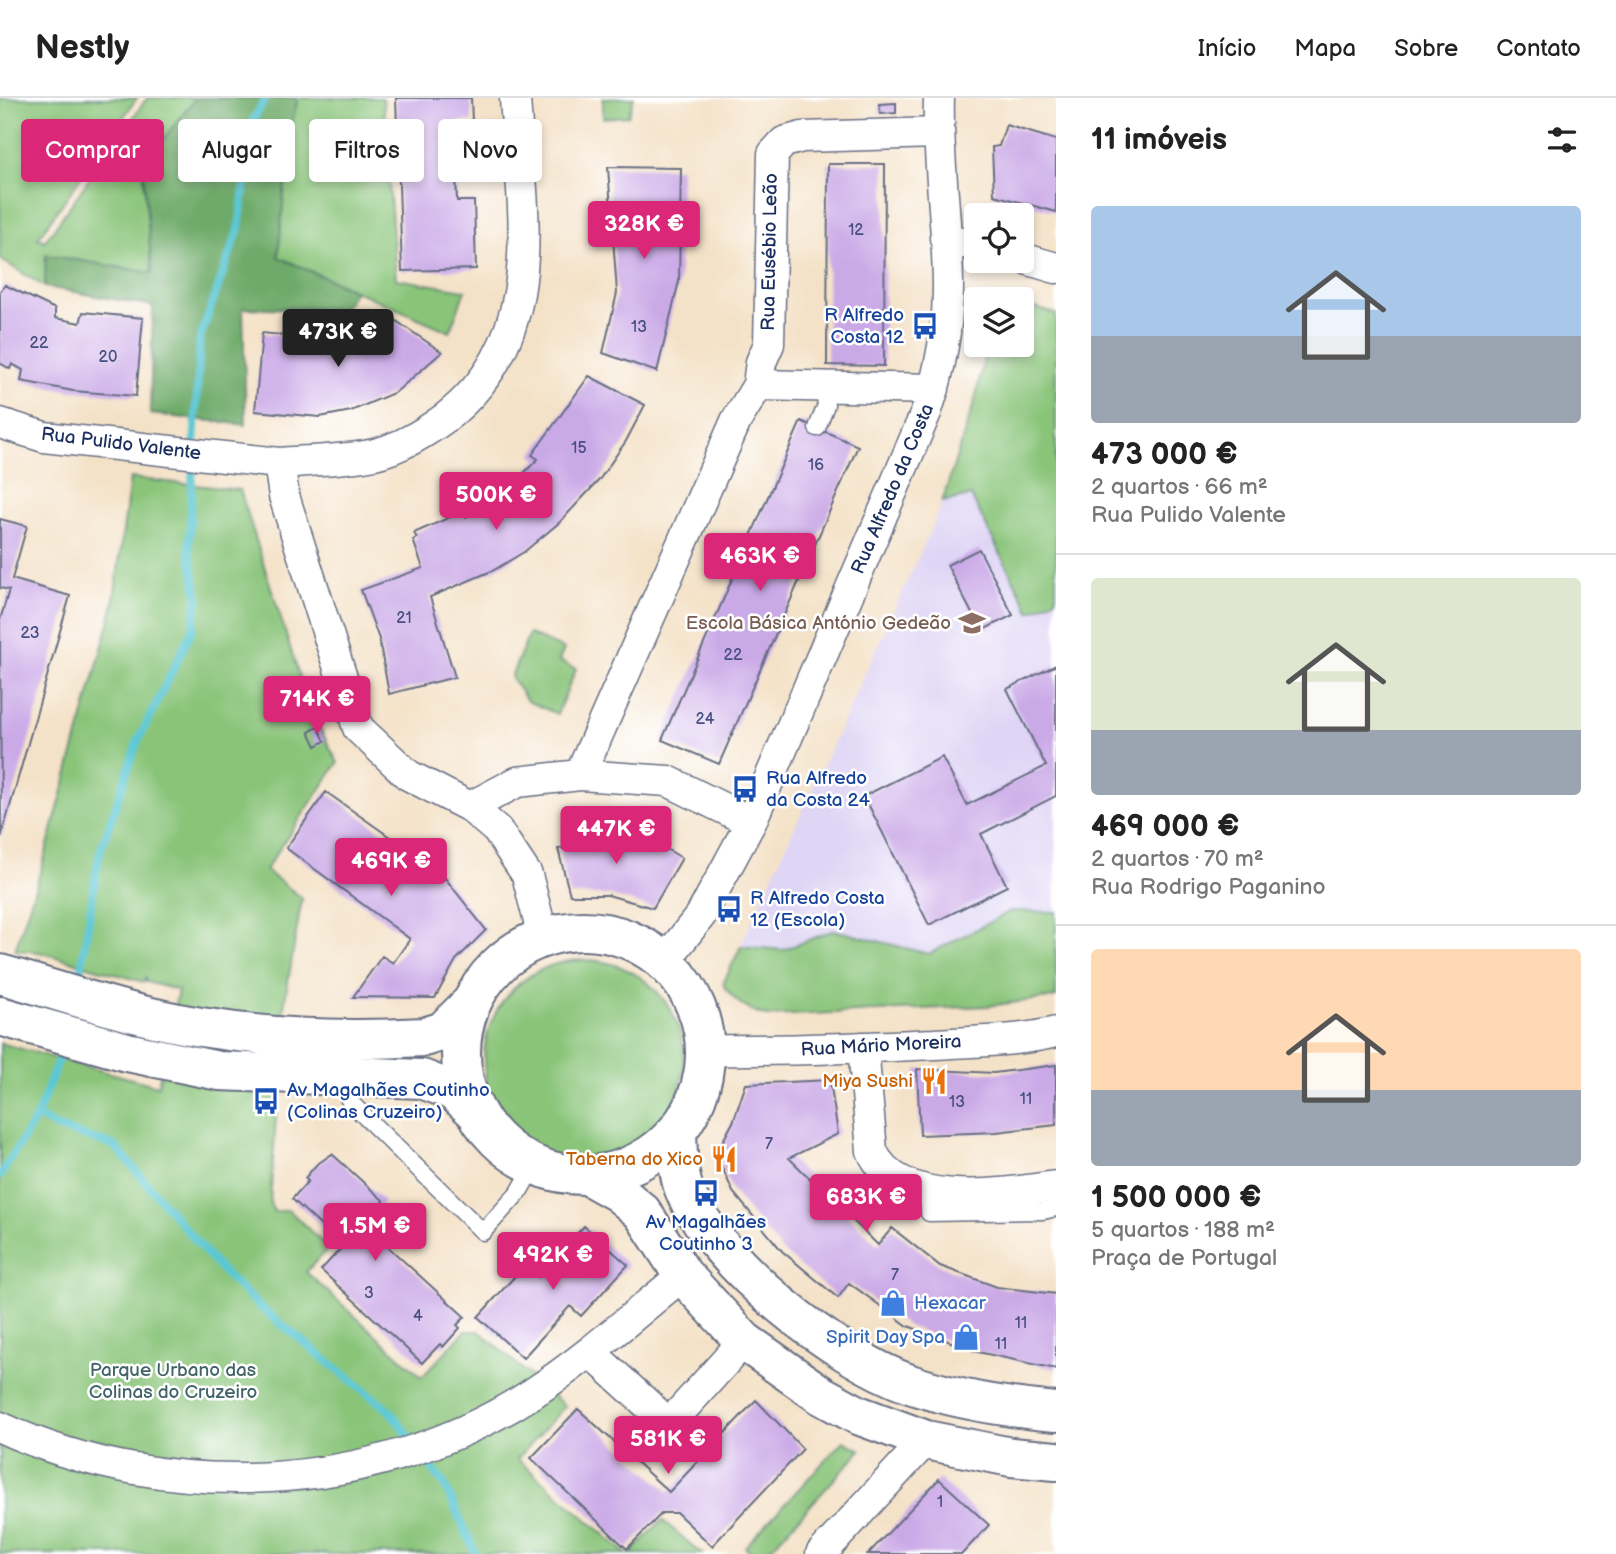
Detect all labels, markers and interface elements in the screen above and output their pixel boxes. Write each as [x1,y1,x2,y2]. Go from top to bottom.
text: Nestly [35,28,129,68]
text: Início [1198,34,1256,63]
text: Mapa [1294,34,1356,63]
text: Sobre [1394,34,1458,63]
text: Contato [1496,34,1581,63]
chip: Comprar [21,119,164,182]
chip: Alugar [178,119,295,182]
chip: Filtros [309,119,424,182]
chip: Novo [438,119,542,182]
icon: filters [1543,121,1581,159]
text: 11 imóveis [1091,122,1227,158]
street label: Rua Eusébio Leão [757,173,783,331]
pin: 328K € [587,202,701,261]
map controls [964,203,1034,357]
button: locate [964,203,1034,273]
text: 328K € [604,210,684,238]
house number: 12 [848,221,864,240]
icon: home [1273,252,1399,378]
button: layers [964,287,1034,357]
place label: R Alfredo Costa 12 [824,304,905,349]
pin: 473K € [281,310,395,369]
bus stop icon: R Alfredo Costa 12 [910,311,940,341]
text: 473K € [299,318,377,346]
house number: 13 [631,318,647,337]
house number: 22 [30,334,49,353]
house number: 20 [99,348,117,367]
street label: Rua Alfredo da Costa [847,400,939,578]
street label: Rua Pulido Valente [40,423,202,465]
text: 473 000 € [1091,437,1238,473]
house number: 15 [571,439,587,458]
house number: 16 [808,456,824,475]
pin: 500K € [439,472,553,532]
text: 2 quartos · 66 m² [1091,473,1268,501]
text: 500K € [455,481,537,509]
text: Rua Pulido Valente [1091,501,1286,529]
pin: 463K € [703,533,817,593]
text: 463K € [720,542,800,570]
school or university icon: Escola Básica António Gedeão [957,608,987,638]
house number: 21 [396,609,412,628]
place label: Escola Básica António Gedeão [686,612,951,635]
house number: 23 [21,624,40,643]
icon: home [1273,624,1399,750]
house number: 22 [724,646,743,665]
pin: 714K € [260,676,374,736]
text: 714K € [279,685,355,713]
house number: 24 [696,710,715,729]
place label: Rua Alfredo da Costa 24 [766,767,871,812]
bus stop icon: Rua Alfredo da Costa 24 [730,774,760,804]
pin: 447K € [559,806,673,866]
text: 469 000 € [1091,809,1239,845]
text: 447K € [577,815,655,843]
pin: 469K € [334,838,448,898]
text: 2 quartos · 70 m² [1091,845,1264,873]
text: 469K € [351,847,431,875]
text: Rua Rodrigo Paganino [1091,873,1326,901]
place label: R Alfredo Costa 12 (Escola) [750,887,885,932]
bus stop icon: R Alfredo Costa 12 (Escola) [714,894,744,924]
icon: home [1273,995,1399,1121]
street label: Rua Mário Moreira [800,1030,962,1062]
restaurant icon: Miya Sushi [919,1066,949,1096]
place label: Miya Sushi [822,1070,913,1093]
place label: Av Magalhães Coutinho (Colinas Cruzeiro) [287,1079,490,1124]
bus stop icon: Av Magalhães Coutinho (Colinas Cruzeiro) [251,1086,281,1116]
house number: 11 [1020,1090,1032,1109]
house number: 13 [949,1093,965,1112]
house number: 7 [765,1135,773,1154]
restaurant icon: Taberna do Xico [709,1144,739,1174]
place label: Taberna do Xico [566,1148,703,1171]
pin: 683K € [809,1174,923,1234]
bus stop icon: Av Magalhães Coutinho 3 [691,1178,721,1208]
text: 1 500 000 € [1091,1180,1261,1216]
text: 683K € [826,1183,906,1211]
pin: 1.5M € [318,1204,432,1263]
place label: Av Magalhães Coutinho 3 [646,1211,766,1256]
text: 1.5M € [339,1212,411,1240]
text: 5 quartos · 188 m² [1091,1216,1275,1244]
pin: 492K € [496,1232,610,1292]
text: 492K € [513,1241,593,1269]
text: Praça de Portugal [1091,1244,1277,1272]
house number: 7 [891,1266,899,1285]
house number: 3 [364,1284,374,1303]
shop icon: Hexacar [878,1288,908,1318]
place label: Hexacar [914,1292,987,1315]
house number: 4 [413,1307,423,1326]
house number: 11 [1015,1314,1027,1333]
shop icon: Spirit Day Spa [951,1322,981,1352]
place label: Spirit Day Spa [826,1326,945,1349]
house number: 11 [995,1335,1007,1354]
park label: Parque Urbano das Colinas do Cruzeiro [89,1359,257,1404]
pin: 581K € [611,1416,725,1476]
text: 581K € [630,1425,706,1453]
house number: 1 [937,1493,943,1512]

